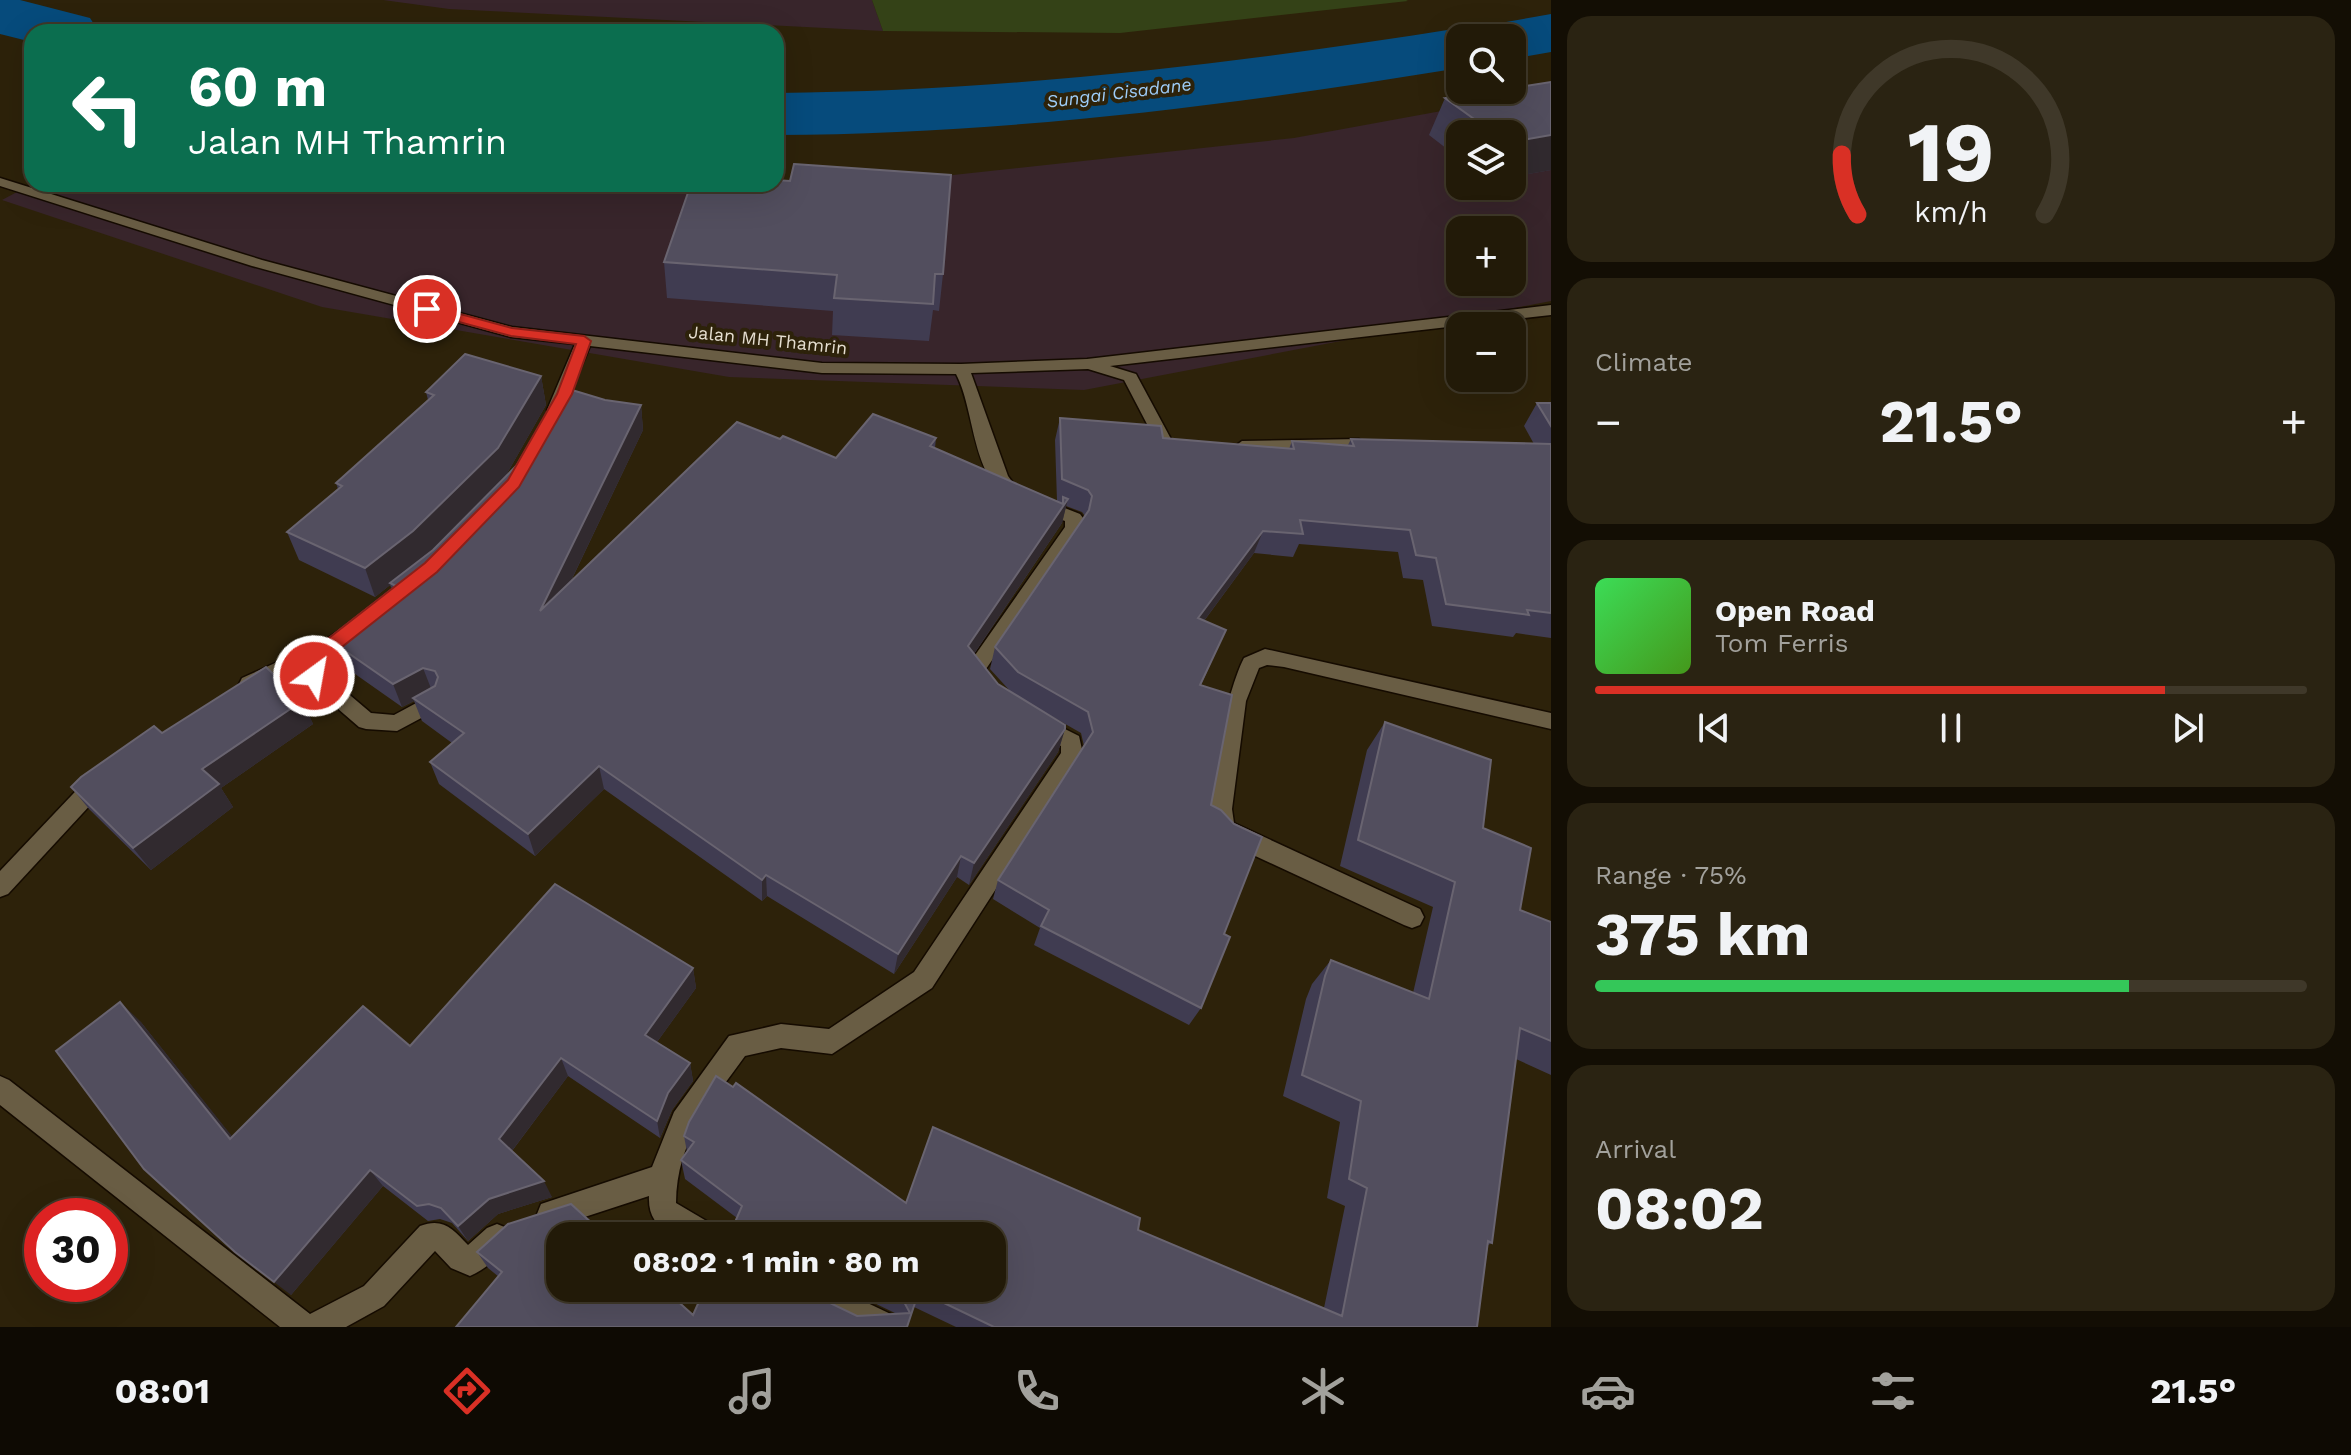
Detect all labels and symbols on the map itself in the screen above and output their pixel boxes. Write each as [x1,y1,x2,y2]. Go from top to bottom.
water label: Sungai Cisadane [1045,73,1193,112]
pin [393,275,461,343]
street label: Jalan MH Thamrin [688,321,848,358]
position arrow [272,634,356,718]
speed limit sign: 30 [24,1198,128,1302]

